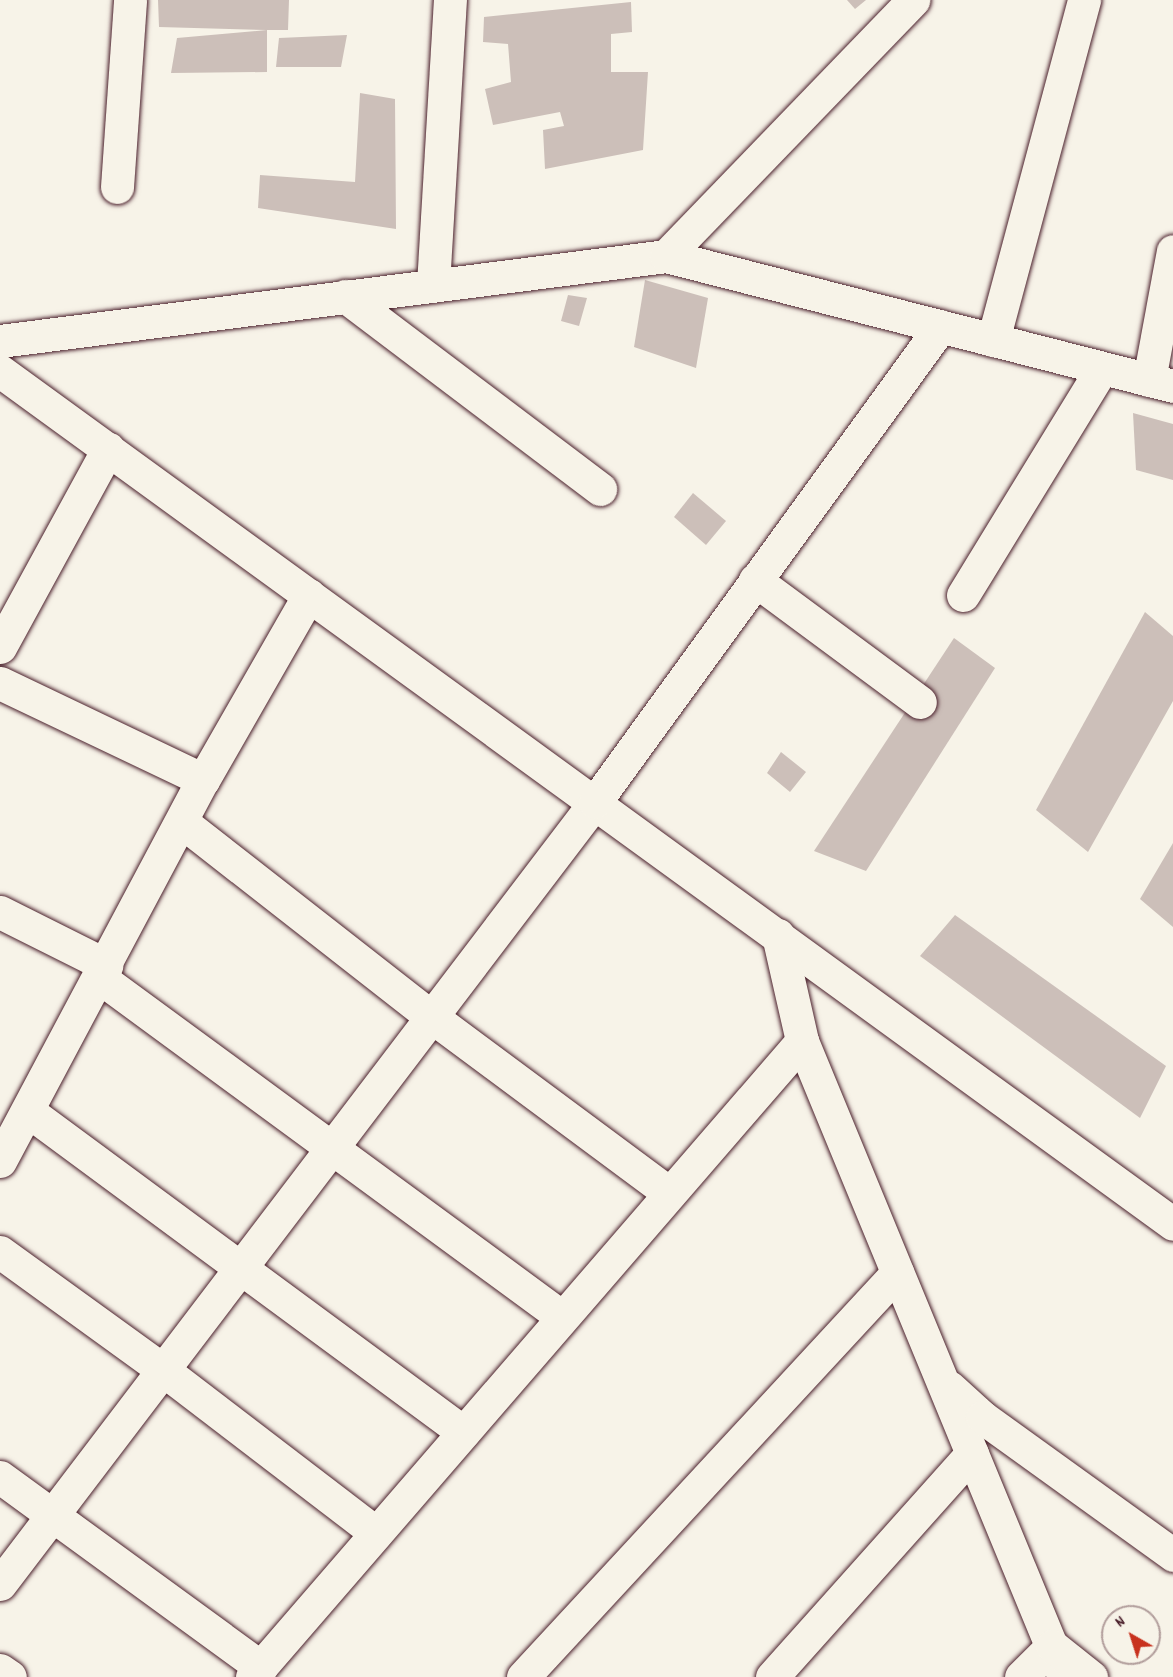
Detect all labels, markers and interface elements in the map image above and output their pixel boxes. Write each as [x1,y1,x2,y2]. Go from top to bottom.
north arrow [1101,1605,1161,1665]
text: N [1110,1611,1131,1634]

